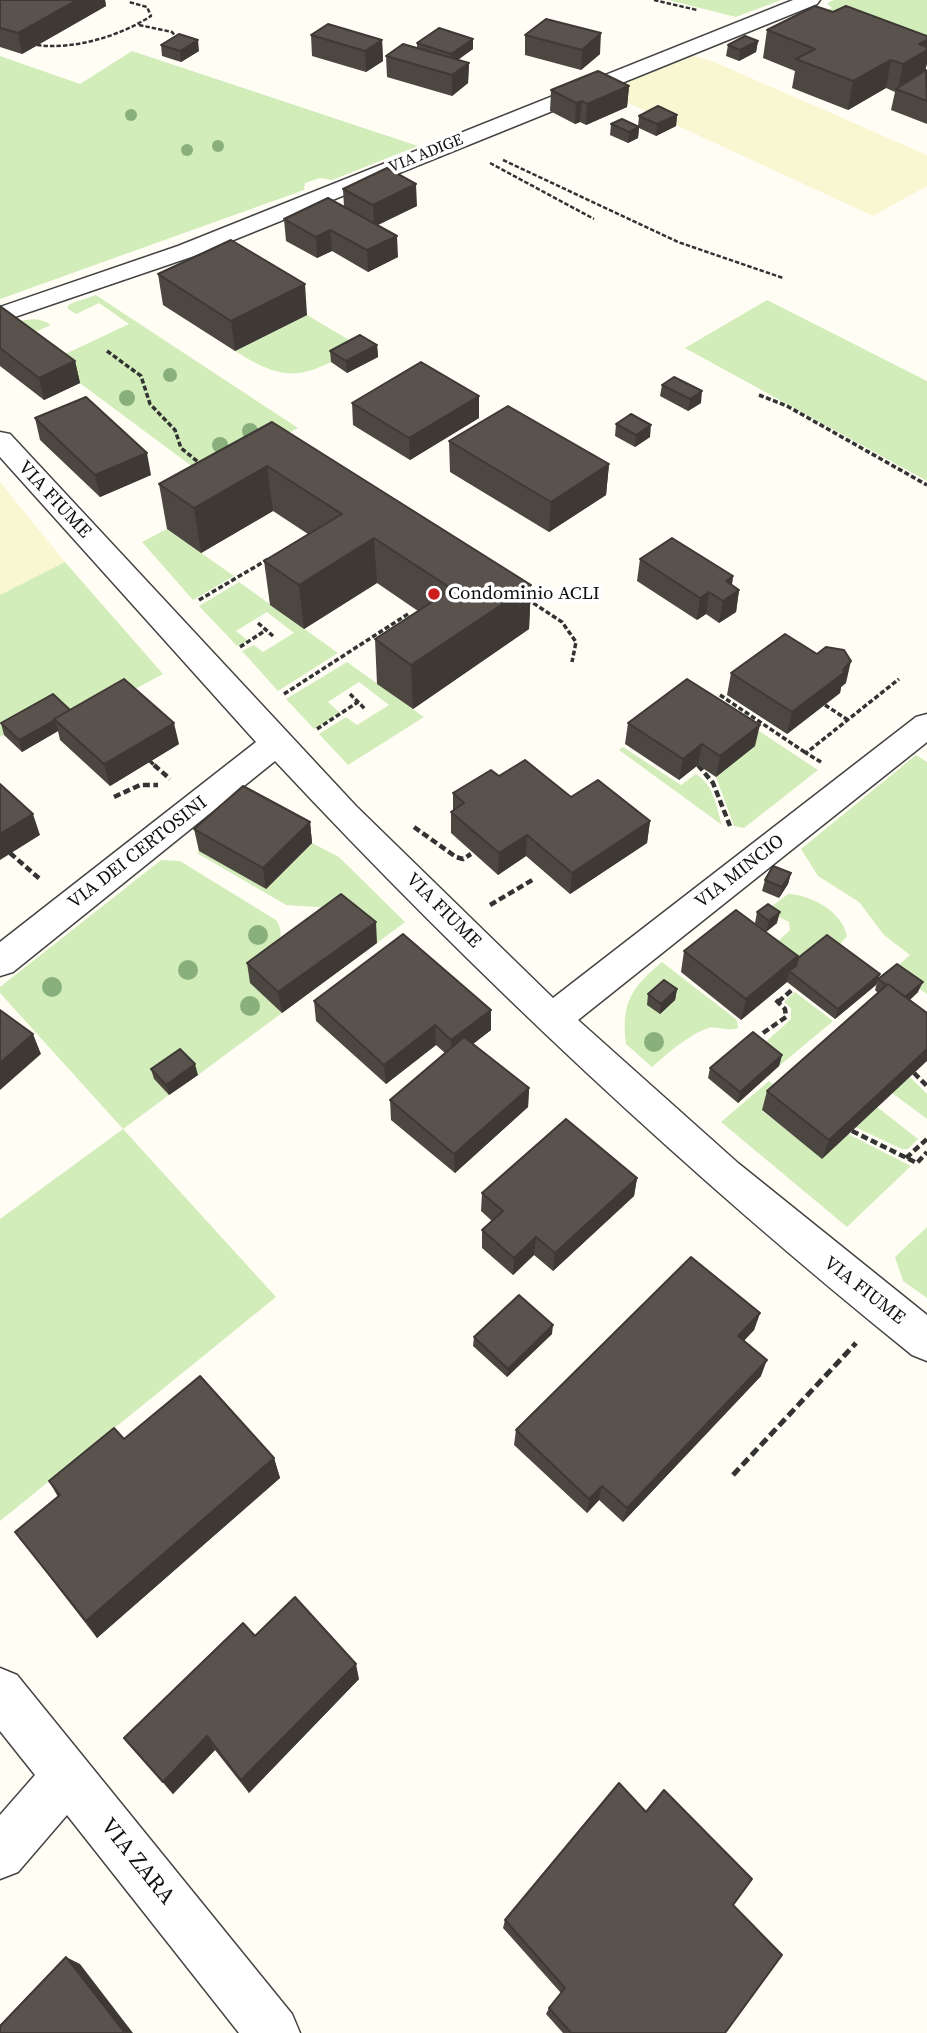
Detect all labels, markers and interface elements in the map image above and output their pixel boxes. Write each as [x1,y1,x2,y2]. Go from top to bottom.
street label: VIA ADIGE [386,130,466,178]
street label: VIA FIUME [13,457,95,543]
place label: Condominio ACLI [448,583,600,605]
marker: Condominio ACLI [426,586,442,602]
street label: VIA DEI CERTOSINI [64,792,212,914]
street label: VIA MINCIO [691,830,789,914]
street label: VIA FIUME [401,869,485,953]
street label: VIA FIUME [819,1252,909,1330]
street label: VIA ZARA [94,1813,180,1911]

